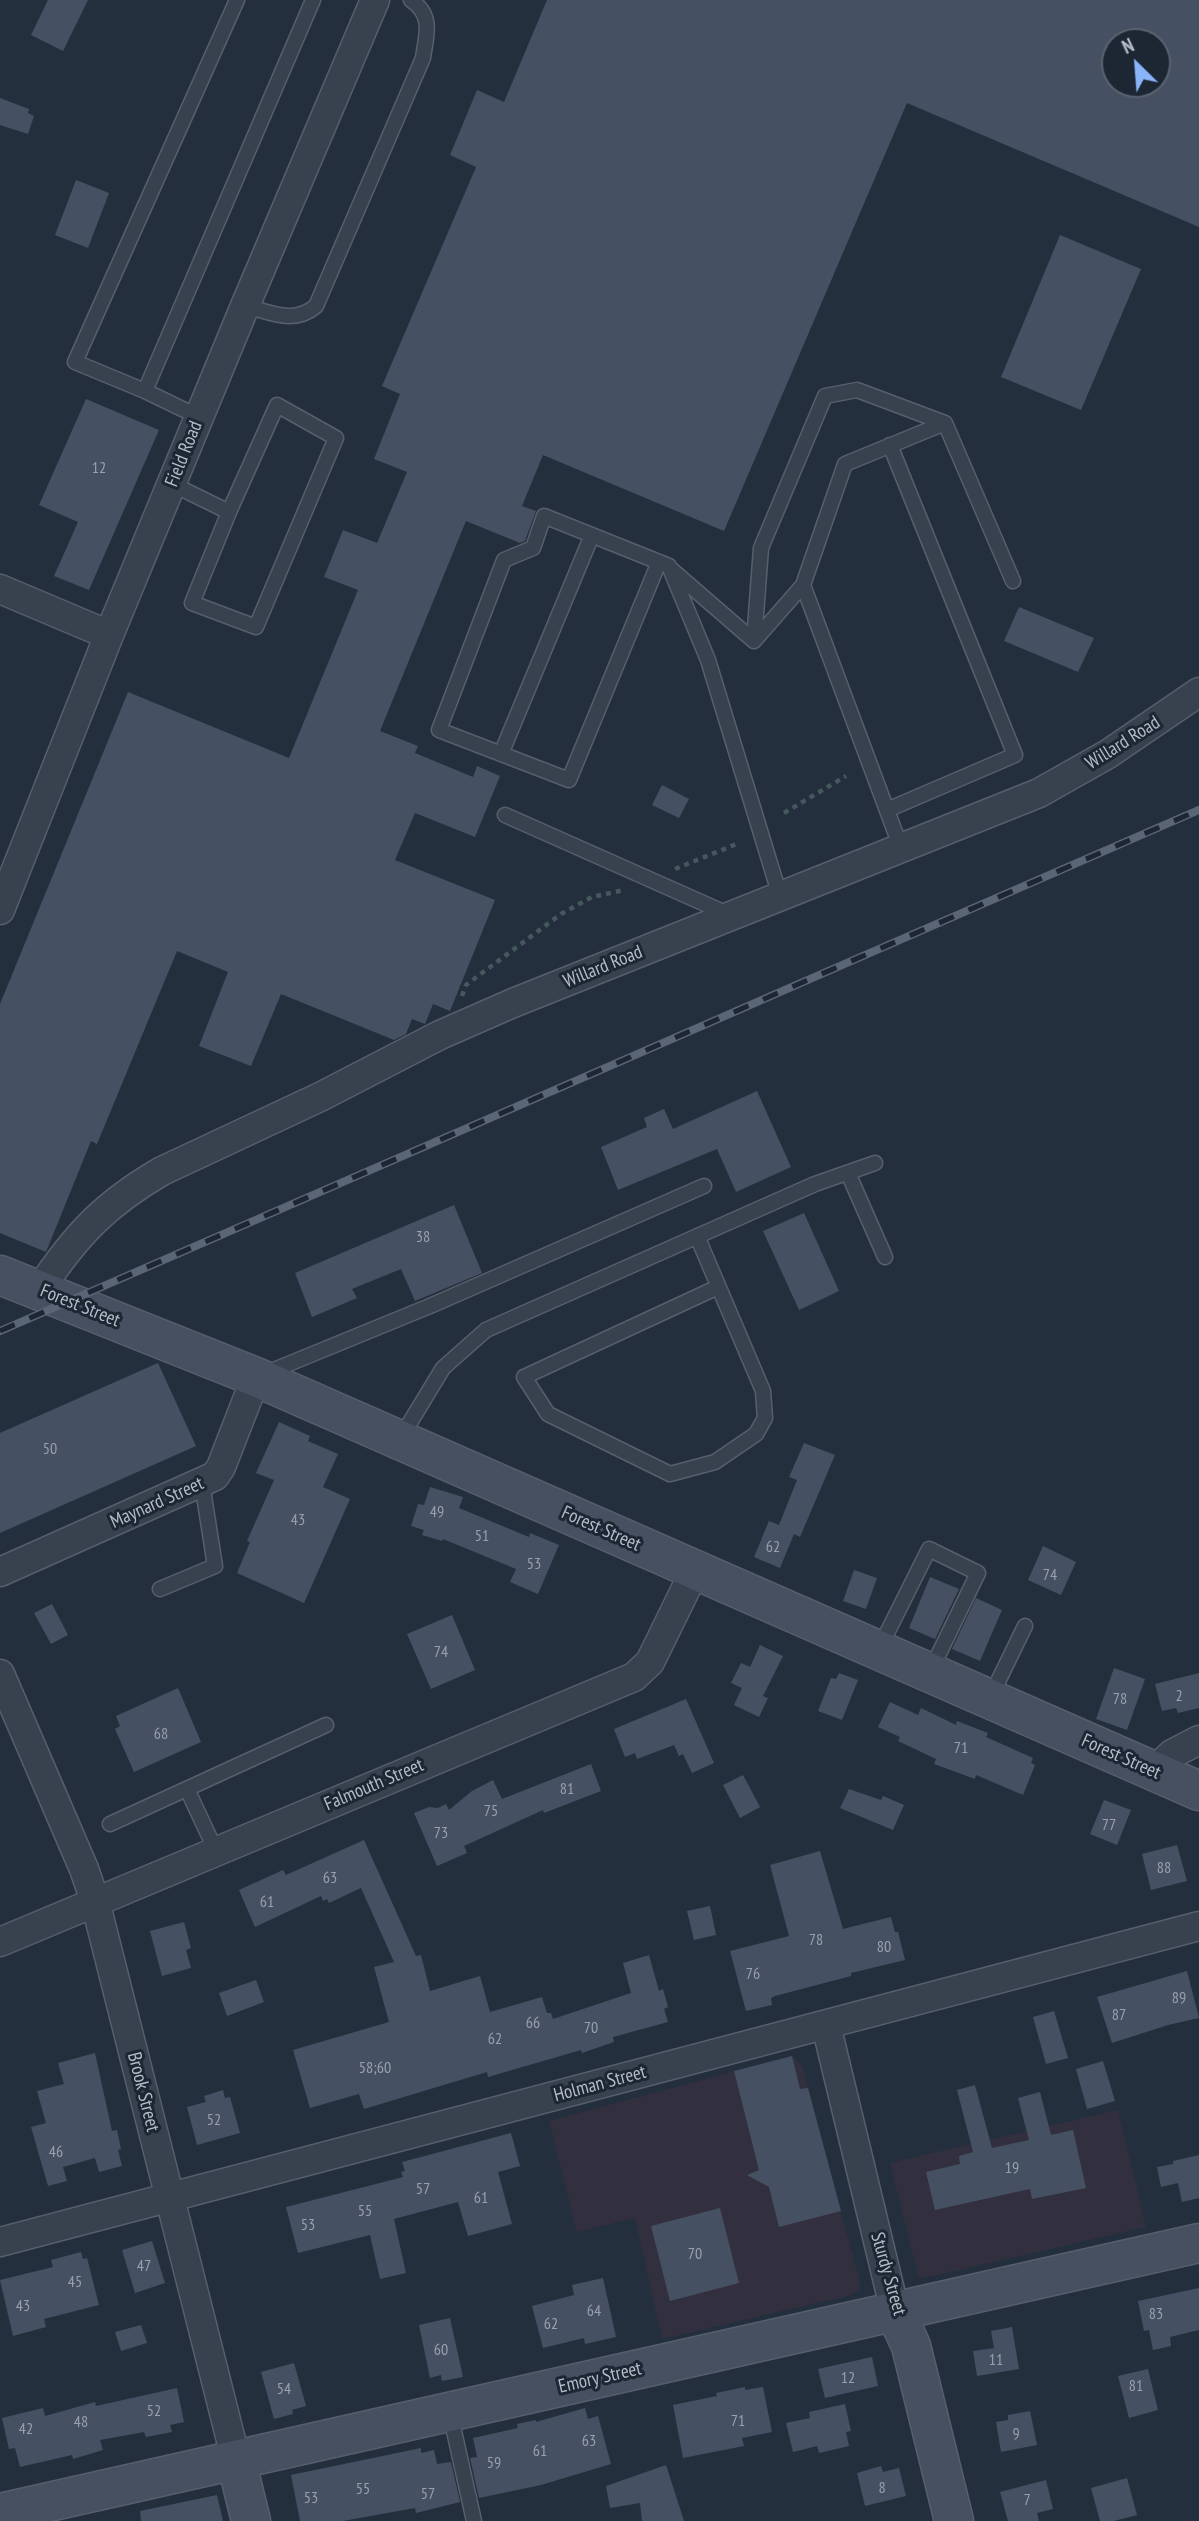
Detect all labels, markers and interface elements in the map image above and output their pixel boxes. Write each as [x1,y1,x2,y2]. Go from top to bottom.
north arrow [1101,28,1171,98]
text: N [1118,33,1138,59]
street label: Field Road [161,418,207,490]
house number: 12 [92,458,106,478]
street label: Willard Road [1082,711,1164,775]
street label: Willard Road [560,941,646,993]
house number: 38 [416,1227,430,1247]
street label: Forest Street [37,1280,123,1332]
house number: 50 [43,1439,57,1459]
street label: Maynard Street [107,1472,207,1534]
street label: Forest Street [558,1501,644,1557]
house number: 49 [430,1502,444,1522]
house number: 43 [291,1510,305,1530]
house number: 51 [475,1526,489,1546]
house number: 62 [766,1537,780,1557]
house number: 53 [527,1554,541,1574]
house number: 74 [1043,1565,1057,1585]
house number: 74 [434,1642,448,1662]
house number: 2 [1175,1686,1183,1706]
house number: 78 [1113,1689,1127,1709]
house number: 68 [154,1724,168,1744]
street label: Forest Street [1078,1729,1164,1785]
house number: 71 [954,1738,968,1758]
street label: Falmouth Street [321,1754,427,1816]
house number: 81 [560,1779,574,1799]
house number: 75 [484,1801,498,1821]
house number: 77 [1102,1815,1116,1835]
house number: 73 [434,1823,448,1843]
house number: 88 [1157,1858,1171,1878]
house number: 63 [323,1868,337,1888]
house number: 61 [260,1892,274,1912]
house number: 78 [809,1930,823,1950]
house number: 80 [877,1937,891,1957]
house number: 76 [746,1964,760,1984]
house number: 89 [1172,1988,1186,2008]
house number: 87 [1112,2005,1126,2025]
house number: 66 [526,2013,540,2033]
house number: 70 [584,2018,598,2038]
house number: 62 [488,2029,502,2049]
street label: Brook Street [122,2050,164,2134]
house number: 58;60 [359,2058,391,2078]
street label: Holman Street [551,2061,649,2107]
house number: 52 [207,2110,221,2130]
house number: 46 [49,2142,63,2162]
house number: 19 [1005,2158,1019,2178]
house number: 57 [416,2179,430,2199]
house number: 61 [474,2188,488,2208]
house number: 55 [358,2201,372,2221]
house number: 53 [301,2215,315,2235]
street label: Sturdy Street [865,2230,911,2318]
house number: 70 [688,2244,702,2264]
house number: 47 [137,2256,151,2276]
house number: 45 [68,2272,82,2292]
house number: 43 [16,2296,30,2316]
house number: 64 [587,2301,601,2321]
house number: 83 [1149,2304,1163,2324]
house number: 62 [544,2314,558,2334]
house number: 60 [434,2340,448,2360]
house number: 11 [989,2350,1003,2370]
street label: Emory Street [556,2357,644,2399]
house number: 12 [841,2368,855,2388]
house number: 81 [1129,2376,1143,2396]
house number: 54 [277,2379,291,2399]
house number: 52 [147,2401,161,2421]
house number: 71 [731,2411,745,2431]
house number: 48 [74,2412,88,2432]
house number: 42 [19,2419,33,2439]
house number: 9 [1012,2424,1020,2444]
house number: 63 [582,2431,596,2451]
house number: 61 [533,2441,547,2461]
house number: 59 [487,2453,501,2473]
house number: 8 [878,2478,886,2498]
house number: 55 [356,2479,370,2499]
house number: 57 [421,2484,435,2504]
house number: 53 [304,2488,318,2508]
house number: 7 [1023,2490,1031,2510]

